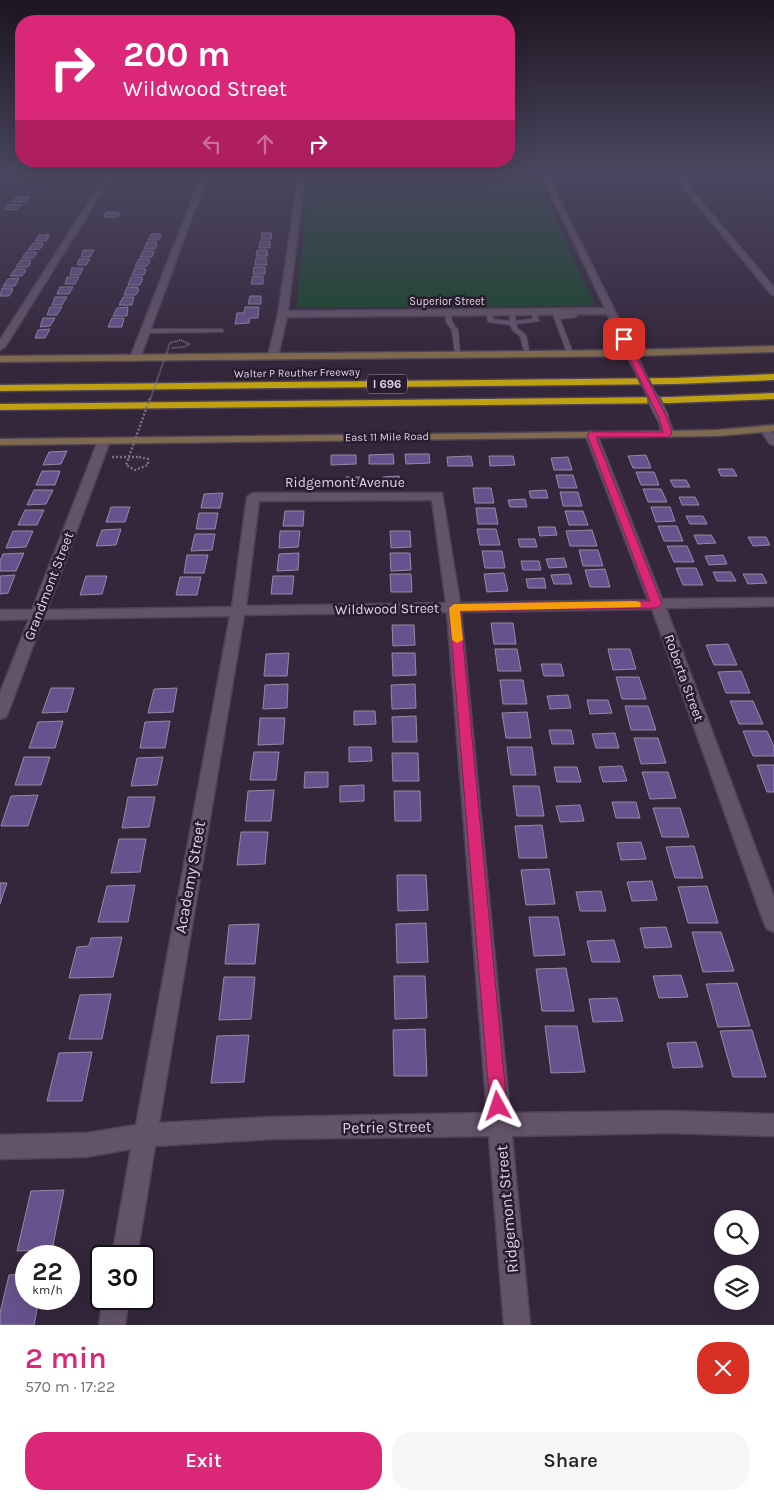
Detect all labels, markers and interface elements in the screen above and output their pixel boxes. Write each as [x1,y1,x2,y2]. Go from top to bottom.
text: 200 m [123,34,231,75]
icon: right [40,35,105,100]
text: Wildwood Street [123,76,287,102]
icon: left [198,130,226,158]
icon: ahead [251,130,279,158]
icon: right [304,130,332,158]
street label: Superior Street [409,295,485,308]
pin [603,318,645,360]
icon: arrive [610,325,638,353]
street label: Walter P Reuther Freeway [234,365,360,381]
road number: I 696 [367,374,407,394]
street label: East 11 Mile Road [345,430,429,444]
street label: Ridgemont Avenue [285,474,405,491]
street label: Grandmont Street [21,529,77,643]
street label: Wildwood Street [335,600,439,618]
street label: Roberta Street [660,632,708,724]
street label: Academy Street [171,819,209,935]
position arrow [471,1079,523,1131]
street label: Petrie Street [342,1117,432,1137]
street label: Ridgemont Street [492,1144,522,1274]
map controls [714,1210,759,1310]
button: search [714,1210,759,1255]
speed limit sign: 30 [90,1245,155,1310]
text: 22 [32,1257,63,1286]
button: layers [714,1265,759,1310]
text: km/h [32,1283,63,1297]
text: 2 min [25,1340,107,1376]
button: close [697,1342,749,1394]
text: 570 m · 17:22 [25,1377,115,1396]
button: Exit [25,1432,382,1490]
button: Share [392,1432,749,1490]

